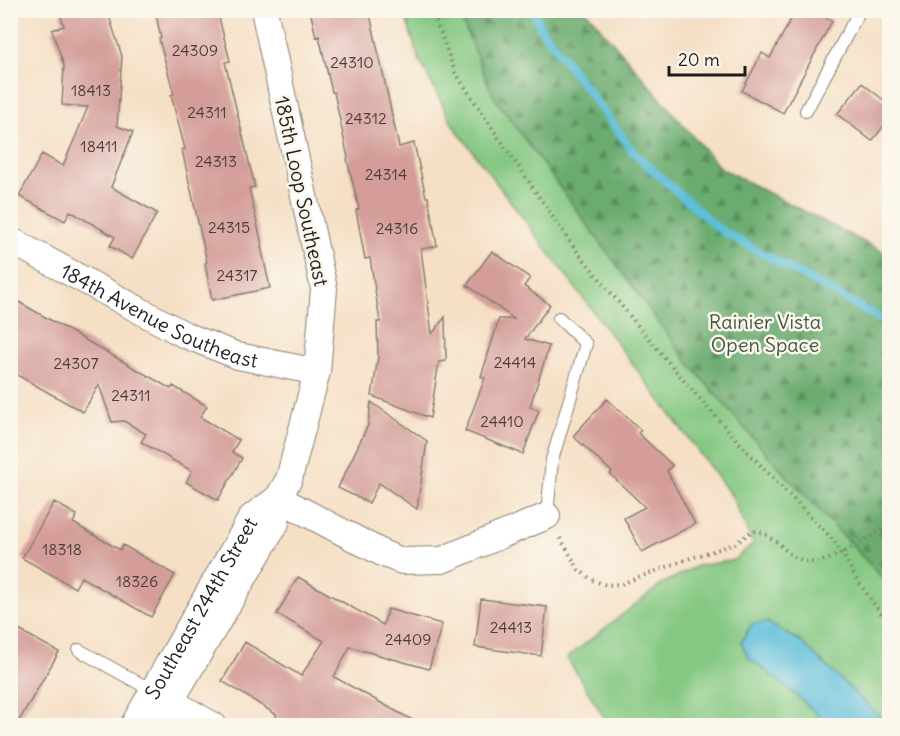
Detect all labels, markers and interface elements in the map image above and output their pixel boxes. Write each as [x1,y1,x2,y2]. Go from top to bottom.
scale bar [669,39,746,77]
house number: 24309 [172,40,218,60]
text: 20 m [678,48,720,71]
house number: 24310 [330,52,374,72]
house number: 18413 [71,80,111,100]
street label: 185th Loop Southeast [270,94,334,289]
house number: 24311 [187,102,227,122]
house number: 24312 [345,108,387,128]
house number: 18411 [80,136,118,156]
house number: 24313 [195,151,237,171]
house number: 24314 [365,164,407,184]
house number: 24315 [208,217,250,237]
house number: 24316 [376,218,418,238]
street label: 184th Avenue Southeast [57,258,260,372]
house number: 24317 [217,265,258,285]
park label: Rainier Vista Open Space [709,309,821,357]
house number: 24414 [494,352,536,372]
house number: 24307 [54,353,99,373]
house number: 24311 [111,385,151,405]
house number: 24410 [480,411,524,431]
street label: Southeast 244th Street [139,512,262,703]
house number: 18318 [42,539,82,559]
house number: 18326 [116,571,158,591]
house number: 24413 [490,617,532,637]
house number: 24409 [385,629,431,649]

